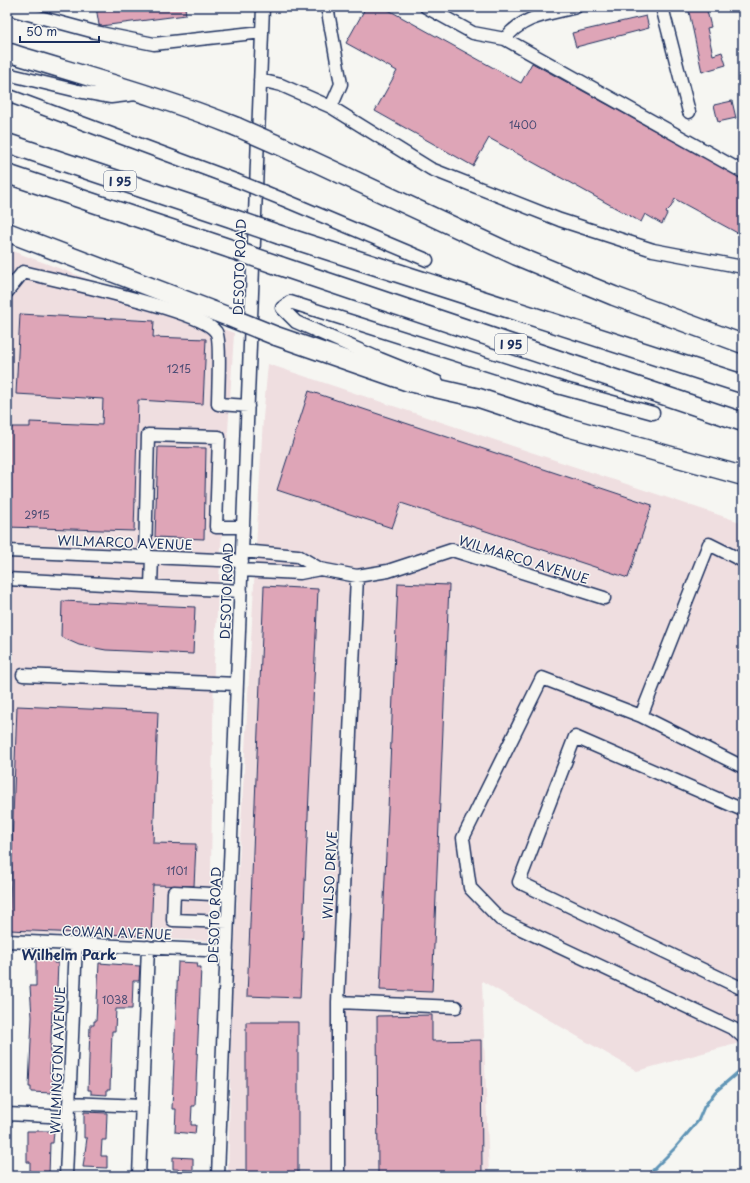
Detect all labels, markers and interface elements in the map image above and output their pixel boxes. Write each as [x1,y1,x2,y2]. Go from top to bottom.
scale bar [20,18,99,44]
text: 50 m [26,22,57,40]
house number: 1400 [509,116,537,133]
road number: I 95 [104,171,136,191]
street label: DESOTO ROAD [228,218,250,316]
road number: I 95 [495,334,527,354]
house number: 1215 [167,360,191,377]
house number: 2915 [24,506,50,523]
street label: WILMARCO AVENUE [57,530,193,554]
street label: WILMARCO AVENUE [457,530,591,588]
street label: DESOTO ROAD [215,542,237,640]
street label: WILSO DRIVE [317,830,341,920]
house number: 1101 [166,862,188,879]
street label: DESOTO ROAD [203,866,225,964]
street label: COWAN AVENUE [62,921,172,943]
district label: Wilhelm Park [22,944,117,965]
street label: WILMINGTON AVENUE [45,986,69,1134]
house number: 1038 [102,991,128,1008]

